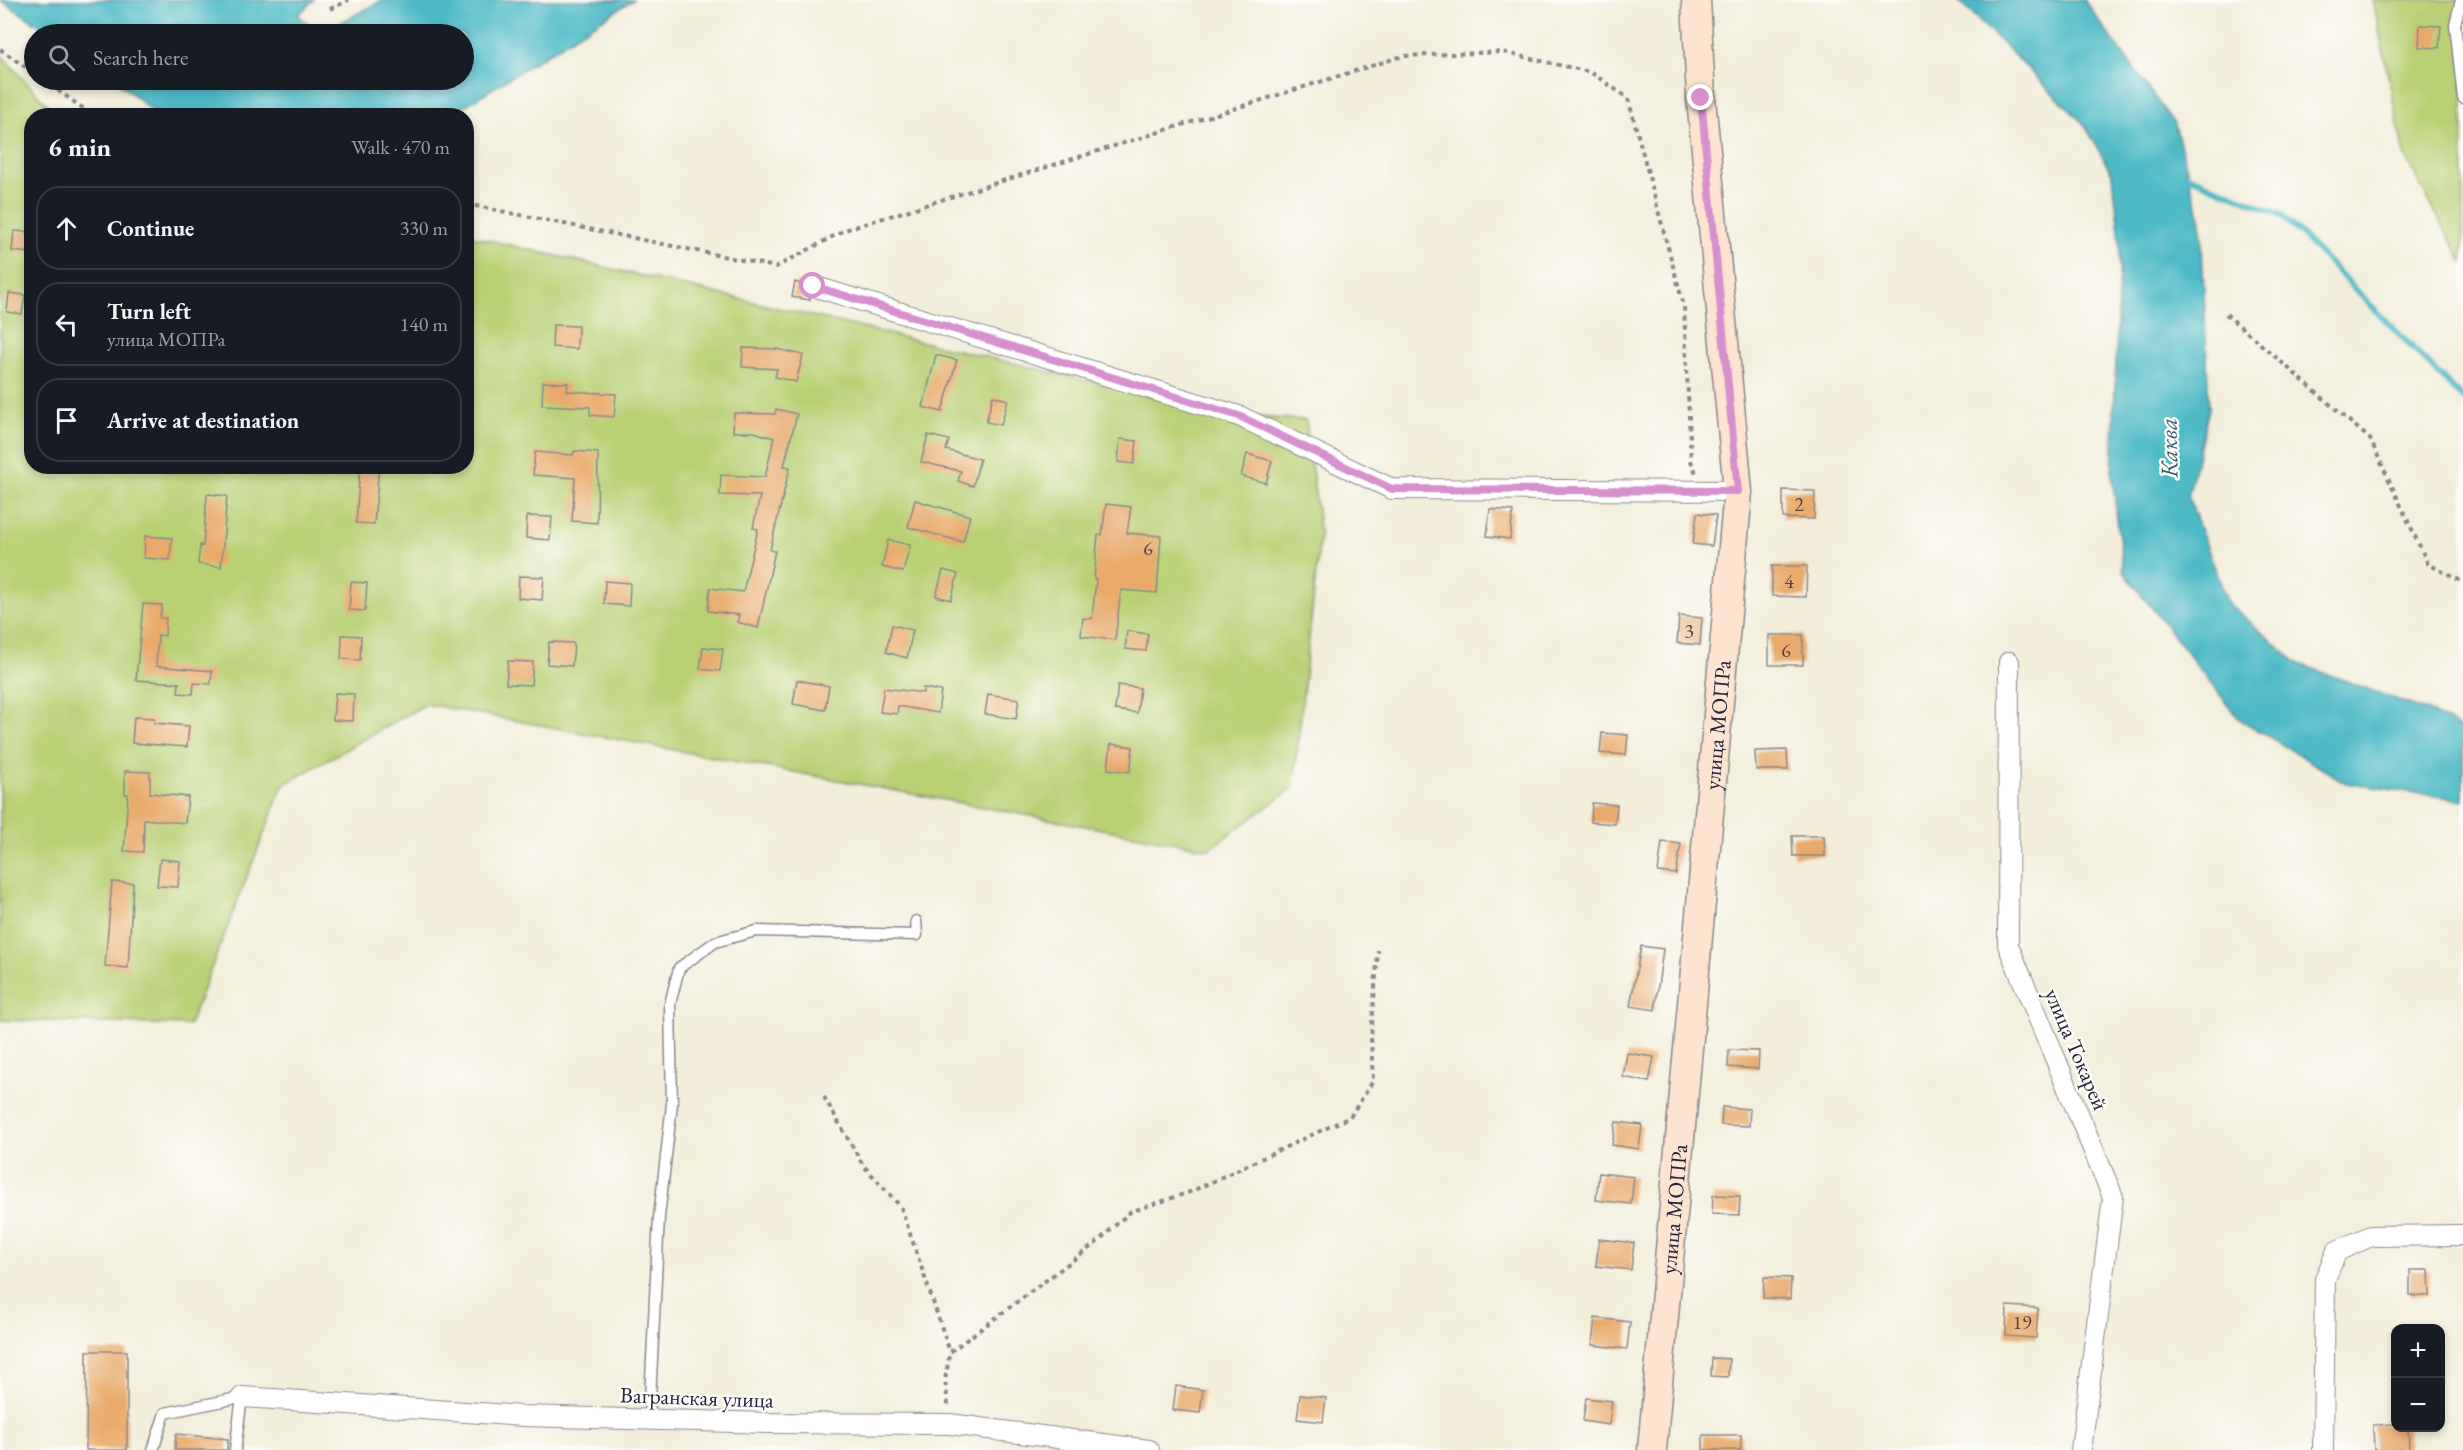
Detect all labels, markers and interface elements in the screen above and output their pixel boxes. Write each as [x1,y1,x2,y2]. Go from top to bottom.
search box [24,24,474,90]
icon: search [45,41,78,74]
text: Search here [93,43,188,72]
route end [1687,84,1713,110]
text: 6 min [48,130,111,164]
text: Walk · 470 m [351,134,450,160]
icon: ahead [50,212,83,245]
text: Continue [107,214,194,243]
text: 330 m [400,215,448,241]
route start [799,272,825,298]
text: Turn left [107,297,191,326]
icon: left [50,308,83,341]
text: 140 m [400,311,448,337]
text: улица МОПРа [107,326,226,352]
icon: arrive [50,404,83,437]
text: Arrive at destination [107,406,299,435]
water label: Каква [2152,418,2185,479]
house number: 2 [1794,491,1804,517]
house number: 6 [1143,535,1153,561]
house number: 4 [1784,568,1794,594]
house number: 3 [1684,618,1694,644]
house number: 6 [1781,637,1791,663]
street label: улица МОПРа [1697,658,1738,791]
street label: улица Токарей [2038,984,2115,1115]
street label: улица МОПРа [1654,1143,1694,1275]
house number: 19 [2012,1309,2032,1335]
map controls [2391,1324,2445,1432]
button: + [2391,1324,2445,1378]
button: − [2391,1378,2445,1432]
street label: Вагранская улица [620,1380,775,1415]

